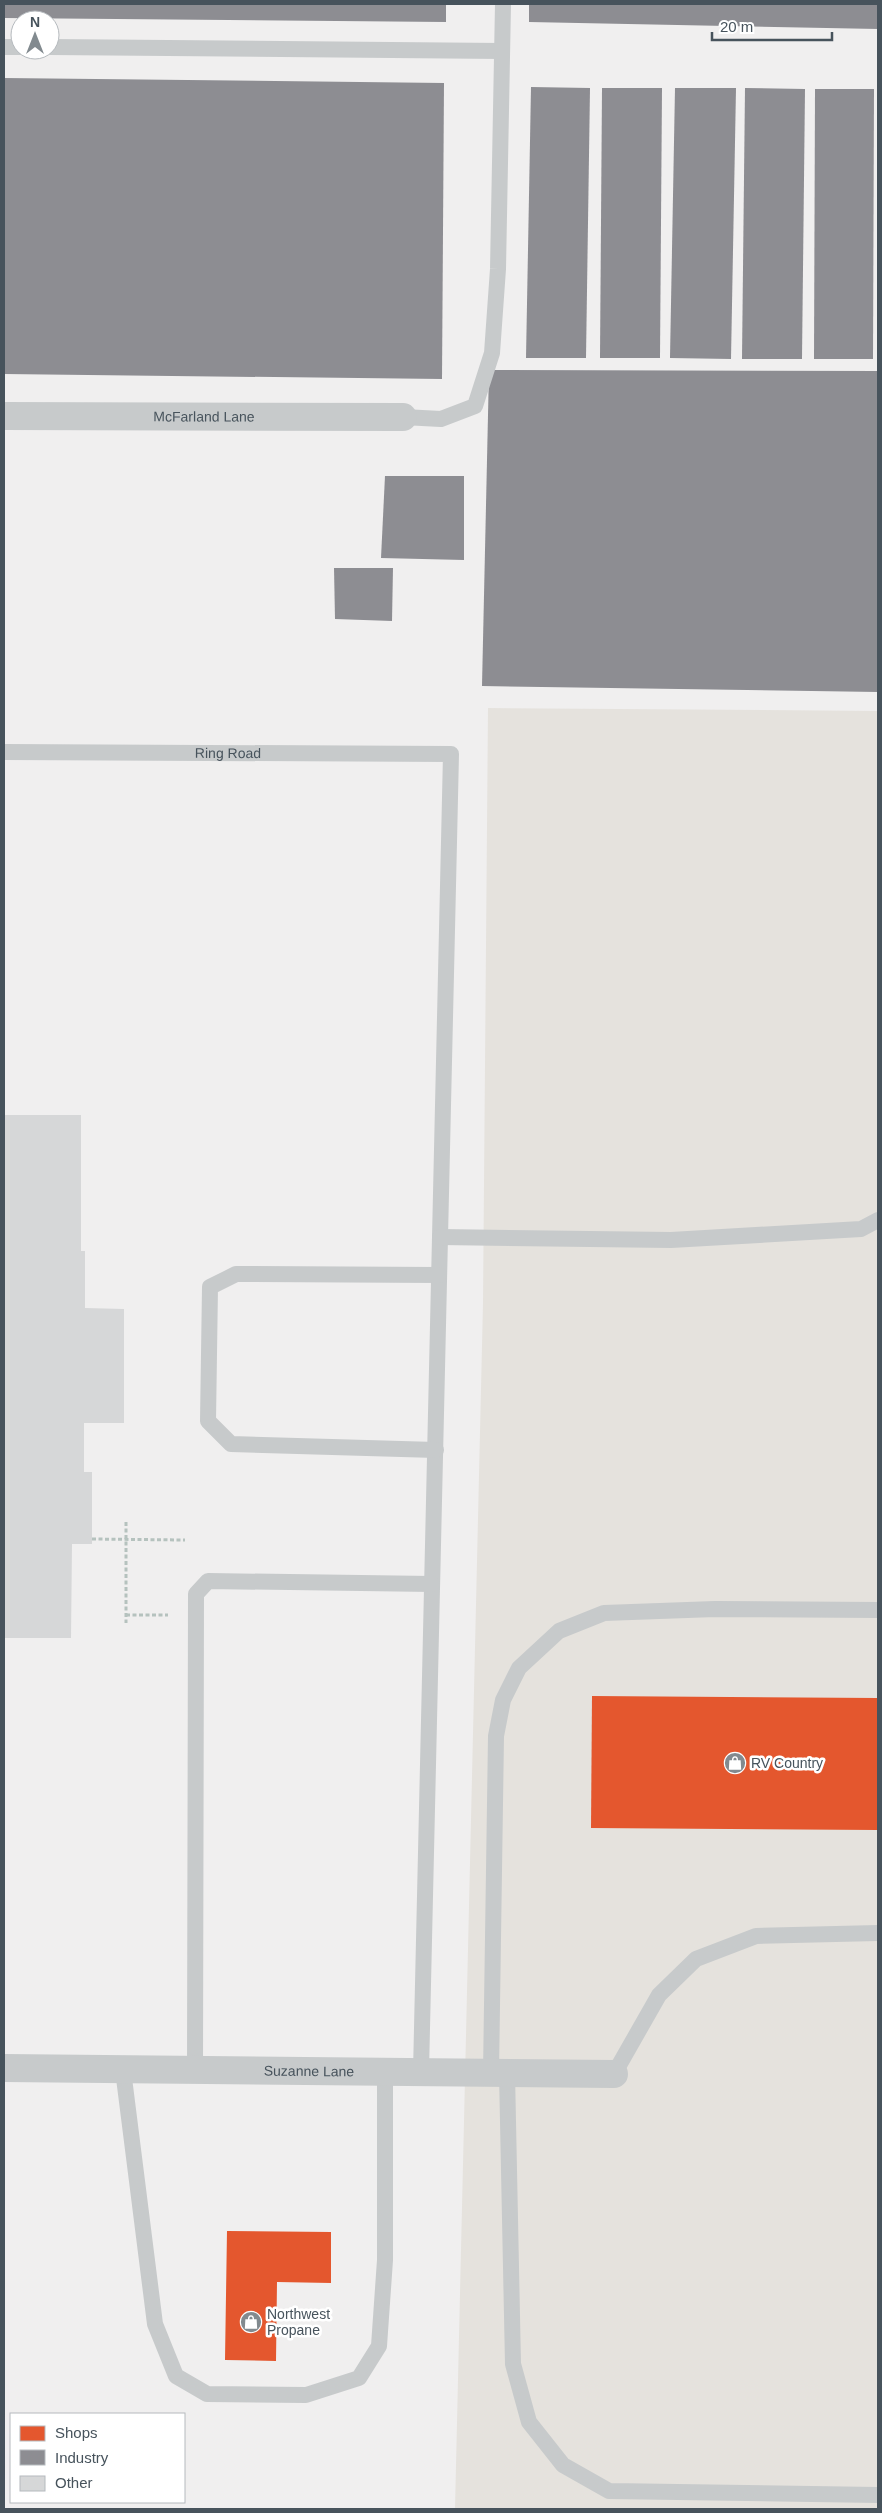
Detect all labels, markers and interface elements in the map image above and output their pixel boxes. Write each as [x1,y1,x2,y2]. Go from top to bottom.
north arrow [10,10,60,60]
scale bar [712,10,832,42]
text: N [30,14,40,30]
text: 20 m [720,18,753,35]
street label: McFarland Lane [153,408,255,425]
street label: Ring Road [195,745,261,761]
shop icon: RV Country [723,1751,747,1775]
place label: RV Country [751,1755,823,1771]
street label: Suzanne Lane [264,2063,354,2079]
place label: Northwest Propane [267,2306,330,2338]
shop icon: Northwest Propane [239,2310,263,2334]
legend [10,2413,185,2503]
text: Shops [55,2424,98,2441]
text: Industry [55,2449,109,2466]
text: Other [55,2474,93,2491]

